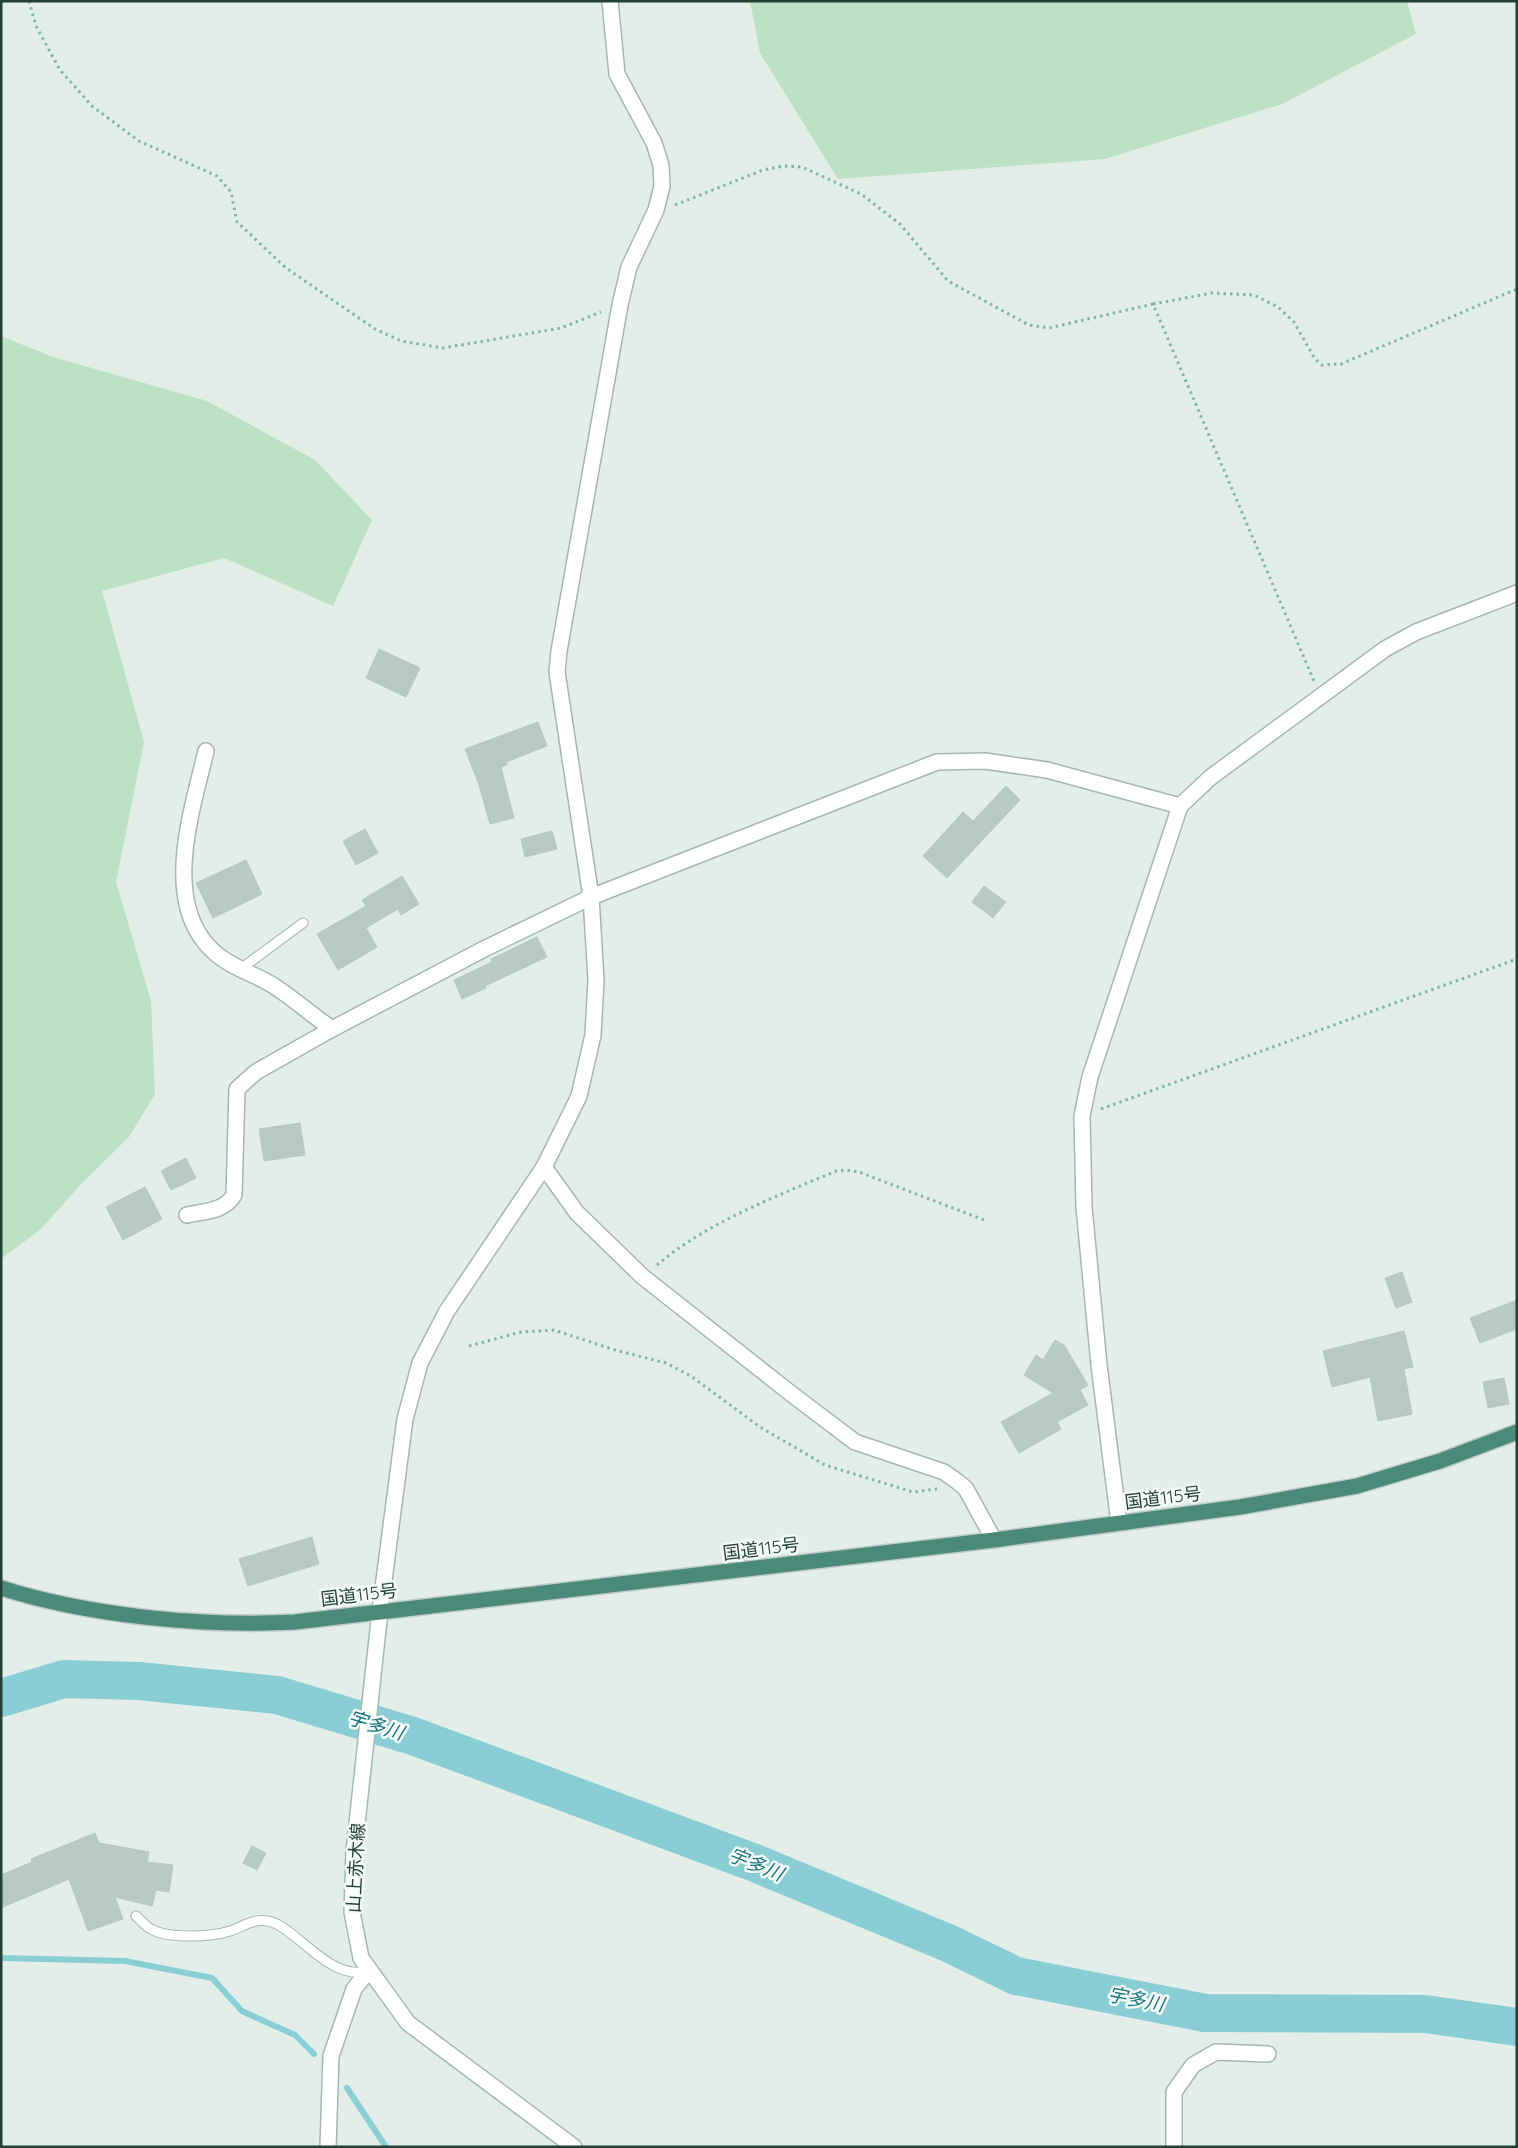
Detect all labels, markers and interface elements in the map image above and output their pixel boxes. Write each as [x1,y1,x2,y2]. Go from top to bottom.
street label: 国道115号 [1123,1481,1203,1514]
street label: 国道115号 [721,1532,801,1565]
street label: 国道115号 [319,1578,399,1611]
water label: 宇多川 [345,1705,409,1745]
street label: 山上赤木線 [342,1822,369,1914]
water label: 宇多川 [725,1842,789,1887]
water label: 宇多川 [1106,1982,1168,2017]

